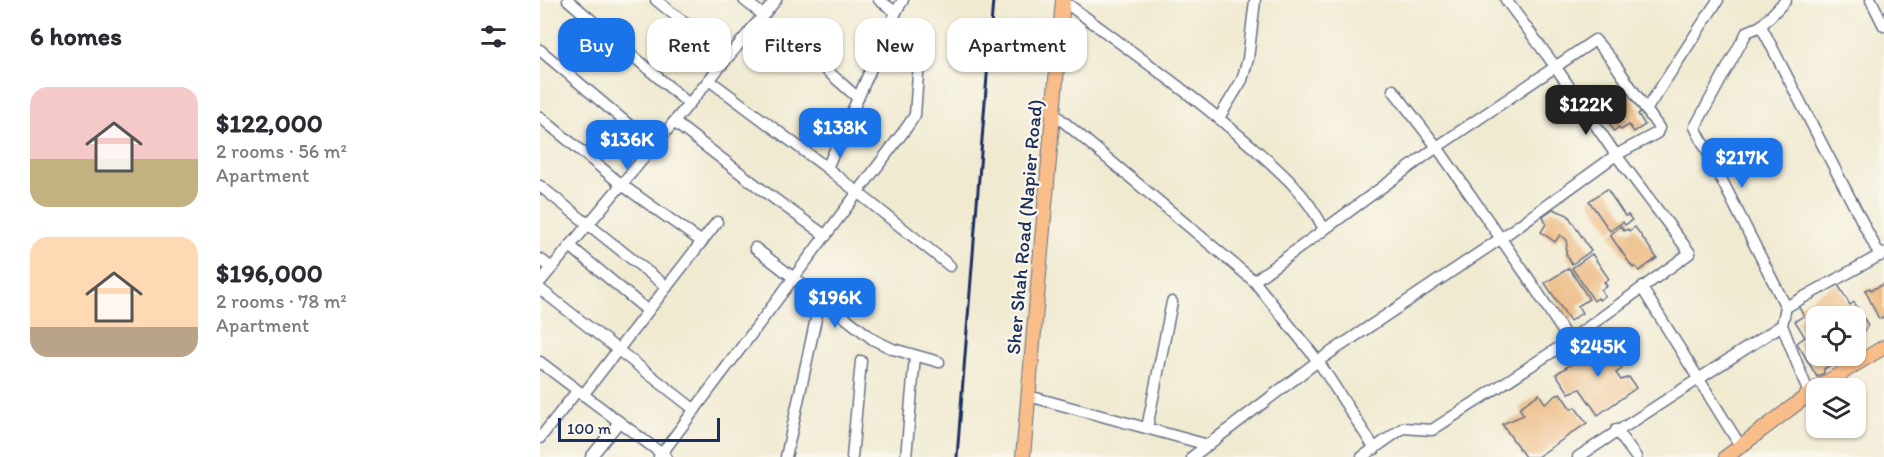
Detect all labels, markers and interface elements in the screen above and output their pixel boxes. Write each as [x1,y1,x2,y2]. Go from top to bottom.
chip: Buy [558,18,635,72]
chip: Rent [647,18,731,72]
chip: Filters [743,18,843,72]
chip: New [855,18,935,72]
chip: Apartment [947,18,1087,72]
text: 6 homes [30,20,122,52]
icon: filters [477,20,510,53]
pin: $122K [1544,85,1628,136]
text: $122K [1559,92,1613,116]
street label: Sher Shah Road (Napier Road) [1001,98,1047,356]
text: $122,000 [216,107,323,139]
pin: $138K [798,108,882,159]
icon: home [78,111,150,183]
text: $138K [813,115,867,139]
pin: $136K [585,120,669,171]
text: $136K [600,127,654,151]
pin: $217K [1700,138,1784,189]
text: 2 rooms · 56 m² [216,139,347,163]
text: $217K [1716,145,1768,169]
text: Apartment [216,163,309,187]
text: $196,000 [216,257,323,289]
icon: home [78,261,150,333]
pin: $196K [793,278,877,329]
text: $196K [808,285,862,309]
text: 2 rooms · 78 m² [216,289,347,313]
map controls [1806,306,1866,438]
button: locate [1806,306,1866,366]
text: Apartment [216,313,309,337]
pin: $245K [1556,327,1640,378]
text: $245K [1570,334,1626,358]
button: layers [1806,378,1866,438]
scale bar [558,415,720,442]
text: 100 m [567,419,611,438]

